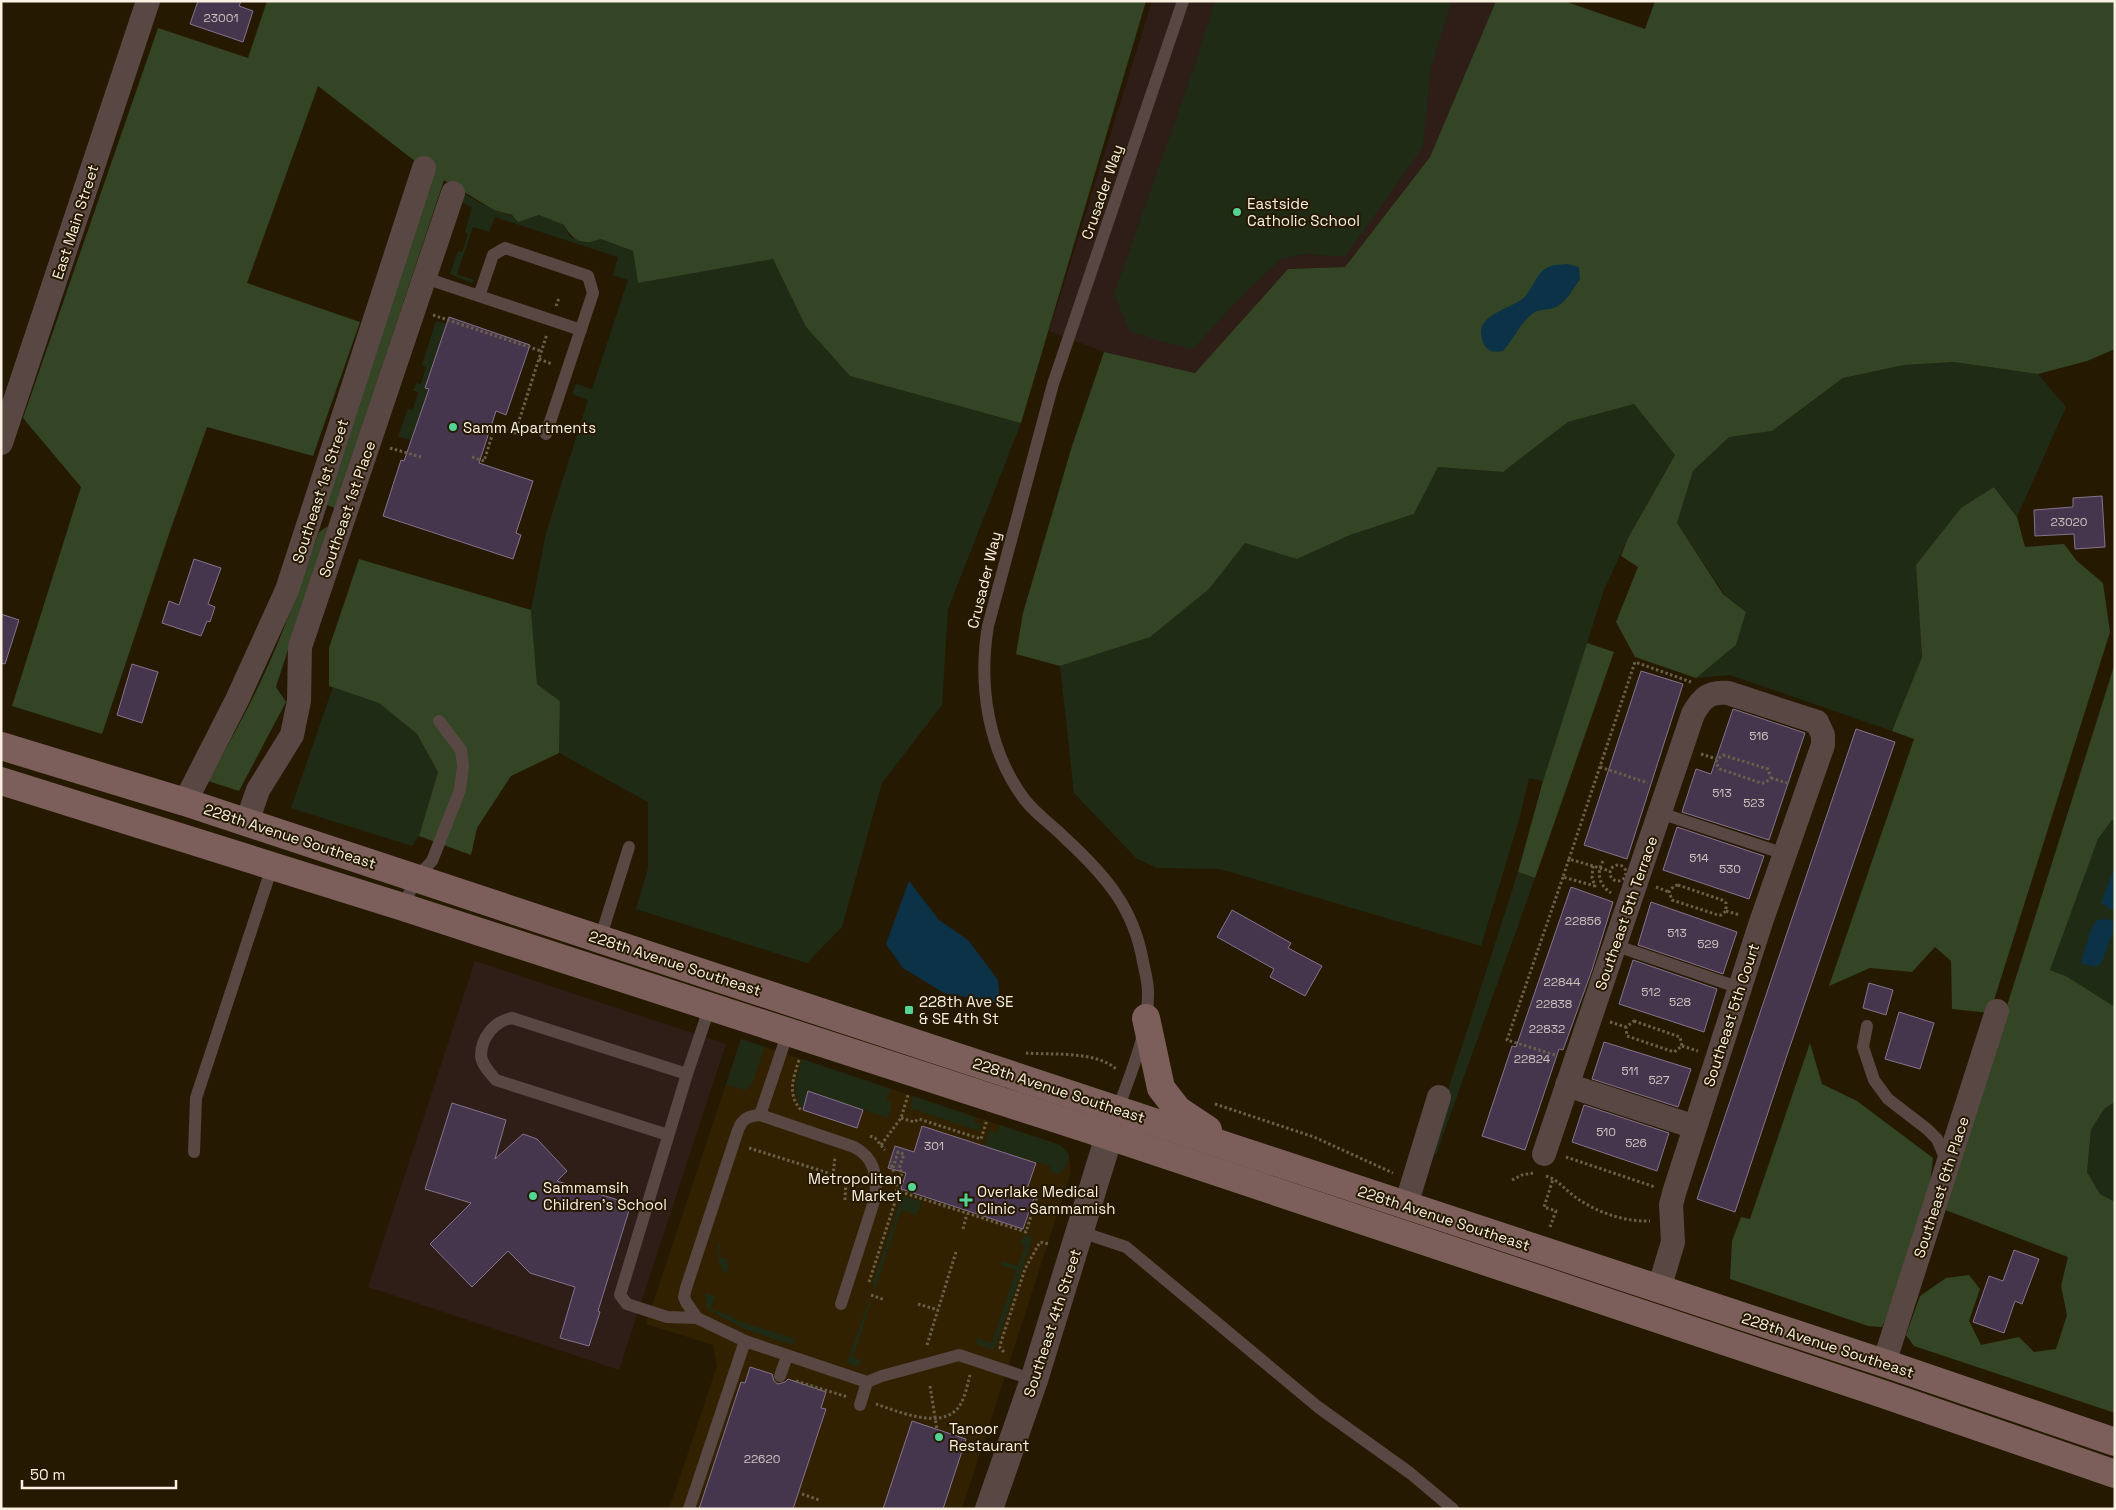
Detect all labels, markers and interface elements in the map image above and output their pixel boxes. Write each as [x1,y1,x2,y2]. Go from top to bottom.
house number: 23001 [204,10,238,26]
street label: Crusader Way [1077,142,1127,242]
street label: East Main Street [47,162,103,282]
place label: Eastside Catholic School [1247,194,1360,230]
marker: Eastside Catholic School [1231,206,1243,218]
street label: Southeast 1st Street [288,417,352,565]
place label: Samm Apartments [463,418,596,437]
marker: Samm Apartments [447,421,459,433]
street label: Southeast 1st Place [315,438,379,580]
house number: 23020 [2050,514,2088,530]
street label: Crusader Way [963,530,1005,630]
house number: 516 [1749,728,1769,744]
house number: 513 [1712,785,1732,801]
house number: 523 [1743,795,1765,811]
street label: 228th Avenue Southeast [202,799,379,873]
street label: Southeast 5th Terrace [1591,833,1661,993]
house number: 514 [1689,850,1709,866]
house number: 530 [1719,861,1741,877]
house number: 22856 [1565,913,1601,929]
house number: 513 [1667,925,1687,941]
street label: 228th Avenue Southeast [587,926,764,1000]
house number: 529 [1697,936,1719,952]
street label: Southeast 5th Court [1699,941,1763,1089]
house number: 22844 [1544,974,1581,990]
house number: 512 [1641,984,1661,1000]
place label: 228th Ave SE & SE 4th St [919,992,1014,1028]
house number: 528 [1669,994,1691,1010]
house number: 22838 [1536,996,1572,1012]
marker: 228th Ave SE & SE 4th St [903,1004,915,1016]
house number: 22832 [1529,1021,1565,1037]
house number: 22824 [1514,1051,1551,1067]
street label: 228th Avenue Southeast [971,1053,1148,1127]
house number: 511 [1621,1063,1639,1079]
house number: 527 [1648,1072,1670,1088]
street label: Southeast 6th Place [1909,1114,1973,1260]
house number: 510 [1596,1124,1616,1140]
house number: 526 [1625,1135,1647,1151]
house number: 301 [924,1138,944,1154]
place label: Metropolitan Market [808,1169,902,1205]
place label: Sammamsih Children's School [543,1178,667,1214]
marker: Metropolitan Market [906,1181,918,1193]
street label: 228th Avenue Southeast [1356,1181,1533,1255]
place label: Overlake Medical Clinic - Sammamish [977,1182,1115,1218]
marker: Sammamsih Children's School [527,1190,539,1202]
marker: Overlake Medical Clinic - Sammamish [959,1193,973,1207]
street label: Southeast 4th Street [1019,1246,1085,1400]
street label: 228th Avenue Southeast [1740,1308,1917,1382]
place label: Tanoor Restaurant [949,1419,1030,1455]
marker: Tanoor Restaurant [933,1431,945,1443]
house number: 22620 [744,1451,780,1467]
scale bar [22,1458,176,1490]
text: 50 m [30,1465,65,1484]

